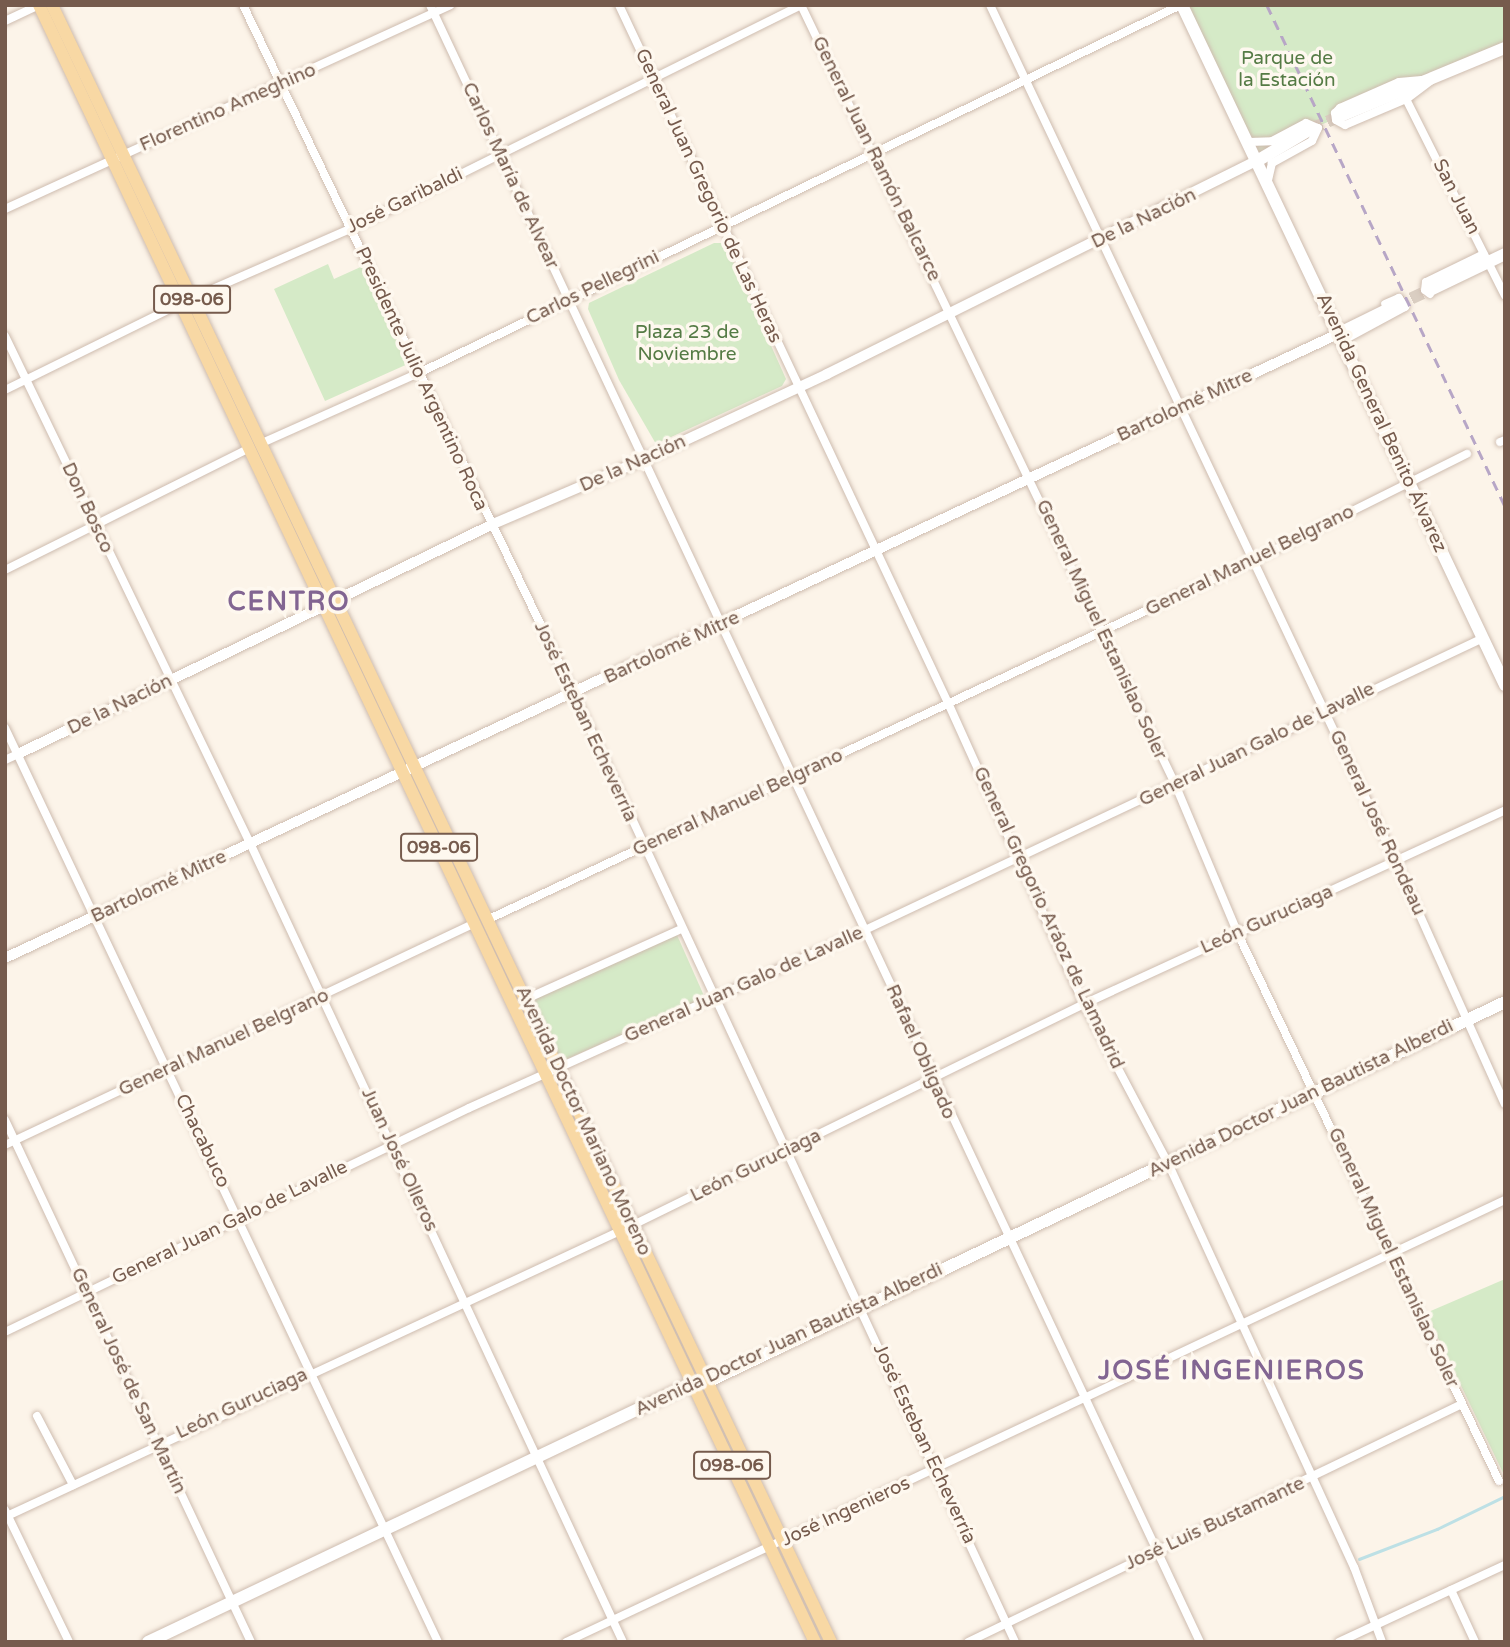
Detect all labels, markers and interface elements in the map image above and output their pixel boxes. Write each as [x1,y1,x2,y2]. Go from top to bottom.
street label: General Juan Ramón Balcarce [807,33,945,285]
street label: General Juan Gregorio de Las Heras [630,45,786,347]
park label: Parque de la Estación [1238,48,1336,92]
street label: Florentino Ameghino [136,59,320,157]
street label: Carlos María de Alvear [457,79,563,273]
street label: San Juan [1427,155,1485,239]
street label: José Garibaldi [343,163,467,239]
street label: De la Nación [1088,184,1200,254]
street label: Presidente Julio Argentino Roca [350,243,492,515]
street label: Carlos Pellegrini [523,246,663,330]
road number: 098-06 [152,284,232,314]
street label: Avenida General Benito Álvarez [1311,290,1451,556]
park label: Plaza 23 de Noviembre [635,322,739,366]
street label: Bartolomé Mitre [1114,365,1256,447]
street label: De la Nación [576,430,690,498]
street label: Don Bosco [56,459,118,557]
street label: General Miguel Estanislao Soler [1031,496,1171,764]
street label: General Manuel Belgrano [1142,501,1358,621]
district label: CENTRO [228,586,350,618]
street label: Bartolomé Mitre [601,607,743,689]
street label: José Esteban Echeverría [529,618,641,826]
street label: De la Nación [64,670,176,740]
street label: General Juan Galo de Lavalle [1136,678,1378,812]
street label: General José Rondeau [1324,727,1430,919]
street label: General Manuel Belgrano [629,744,847,862]
street label: General Gregorio Aráoz de Lamadrid [968,763,1128,1073]
road number: 098-06 [399,832,479,862]
street label: Bartolomé Mitre [88,846,230,928]
street label: León Guruciaga [1197,881,1337,959]
street label: General Juan Galo de Lavalle [621,922,867,1048]
street label: Rafael Obligado [880,981,960,1123]
street label: Avenida Doctor Mariano Moreno [510,983,656,1259]
street label: General Manuel Belgrano [115,984,333,1102]
street label: Avenida Doctor Juan Bautista Alberdi [1145,1015,1457,1183]
street label: Juan José Olleros [356,1085,442,1235]
street label: Chacabuco [170,1090,234,1192]
street label: León Guruciaga [687,1124,825,1208]
street label: General Miguel Estanislao Soler [1323,1124,1463,1392]
street label: General Juan Galo de Lavalle [109,1156,351,1290]
street label: Avenida Doctor Juan Bautista Alberdi [632,1259,946,1421]
street label: General José de San Martín [66,1264,190,1498]
street label: José Esteban Echeverría [868,1340,980,1548]
district label: JOSÉ INGENIEROS [1100,1355,1364,1387]
street label: León Guruciaga [172,1364,312,1444]
road number: 098-06 [692,1450,772,1480]
street label: José Ingenieros [778,1472,914,1552]
street label: José Luis Bustamante [1122,1472,1308,1576]

